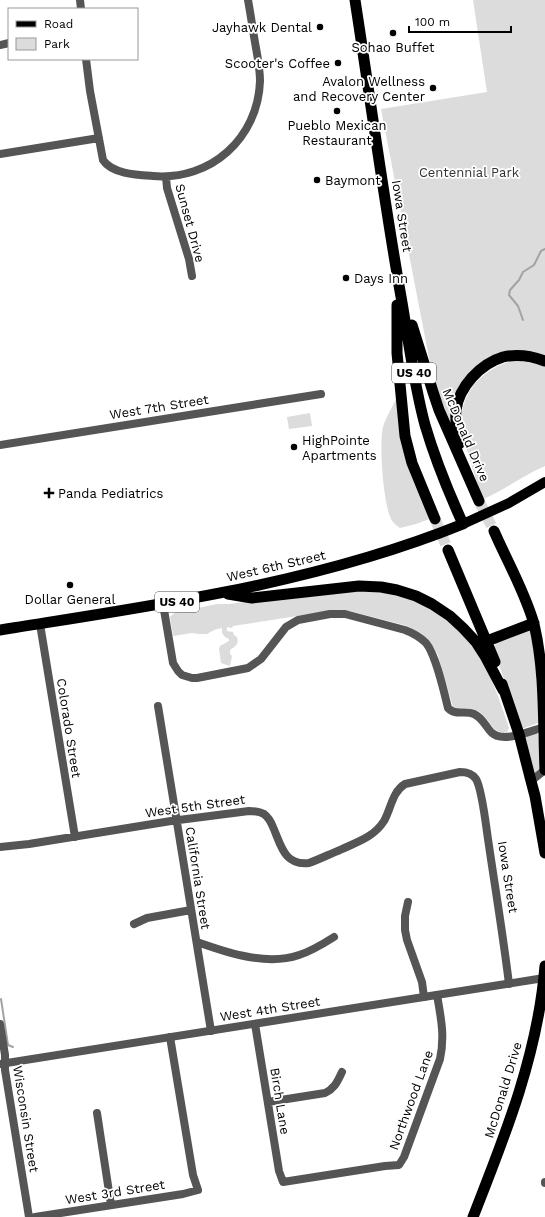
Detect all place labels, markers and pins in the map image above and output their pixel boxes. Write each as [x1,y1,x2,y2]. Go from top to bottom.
place label: Jayhawk Dental [212,20,312,35]
marker: Jayhawk Dental [315,22,325,32]
marker: Sohao Buffet [388,28,398,38]
place label: Sohao Buffet [351,40,435,55]
place label: Scooter's Coffee [225,56,330,71]
marker: Scooter's Coffee [333,58,343,68]
place label: Avalon Wellness and Recovery Center [293,74,425,104]
marker: Avalon Wellness and Recovery Center [428,83,438,93]
marker: Pueblo Mexican Restaurant [332,106,342,116]
place label: Pueblo Mexican Restaurant [287,118,387,148]
place label: Baymont [325,173,381,188]
marker: Baymont [312,175,322,185]
place label: Days Inn [354,271,408,286]
marker: Days Inn [341,273,351,283]
place label: HighPointe Apartments [302,433,377,463]
marker: HighPointe Apartments [289,442,299,452]
place label: Panda Pediatrics [58,486,163,501]
marker: Panda Pediatrics [43,487,55,499]
marker: Dollar General [65,580,75,590]
place label: Dollar General [25,592,115,607]

